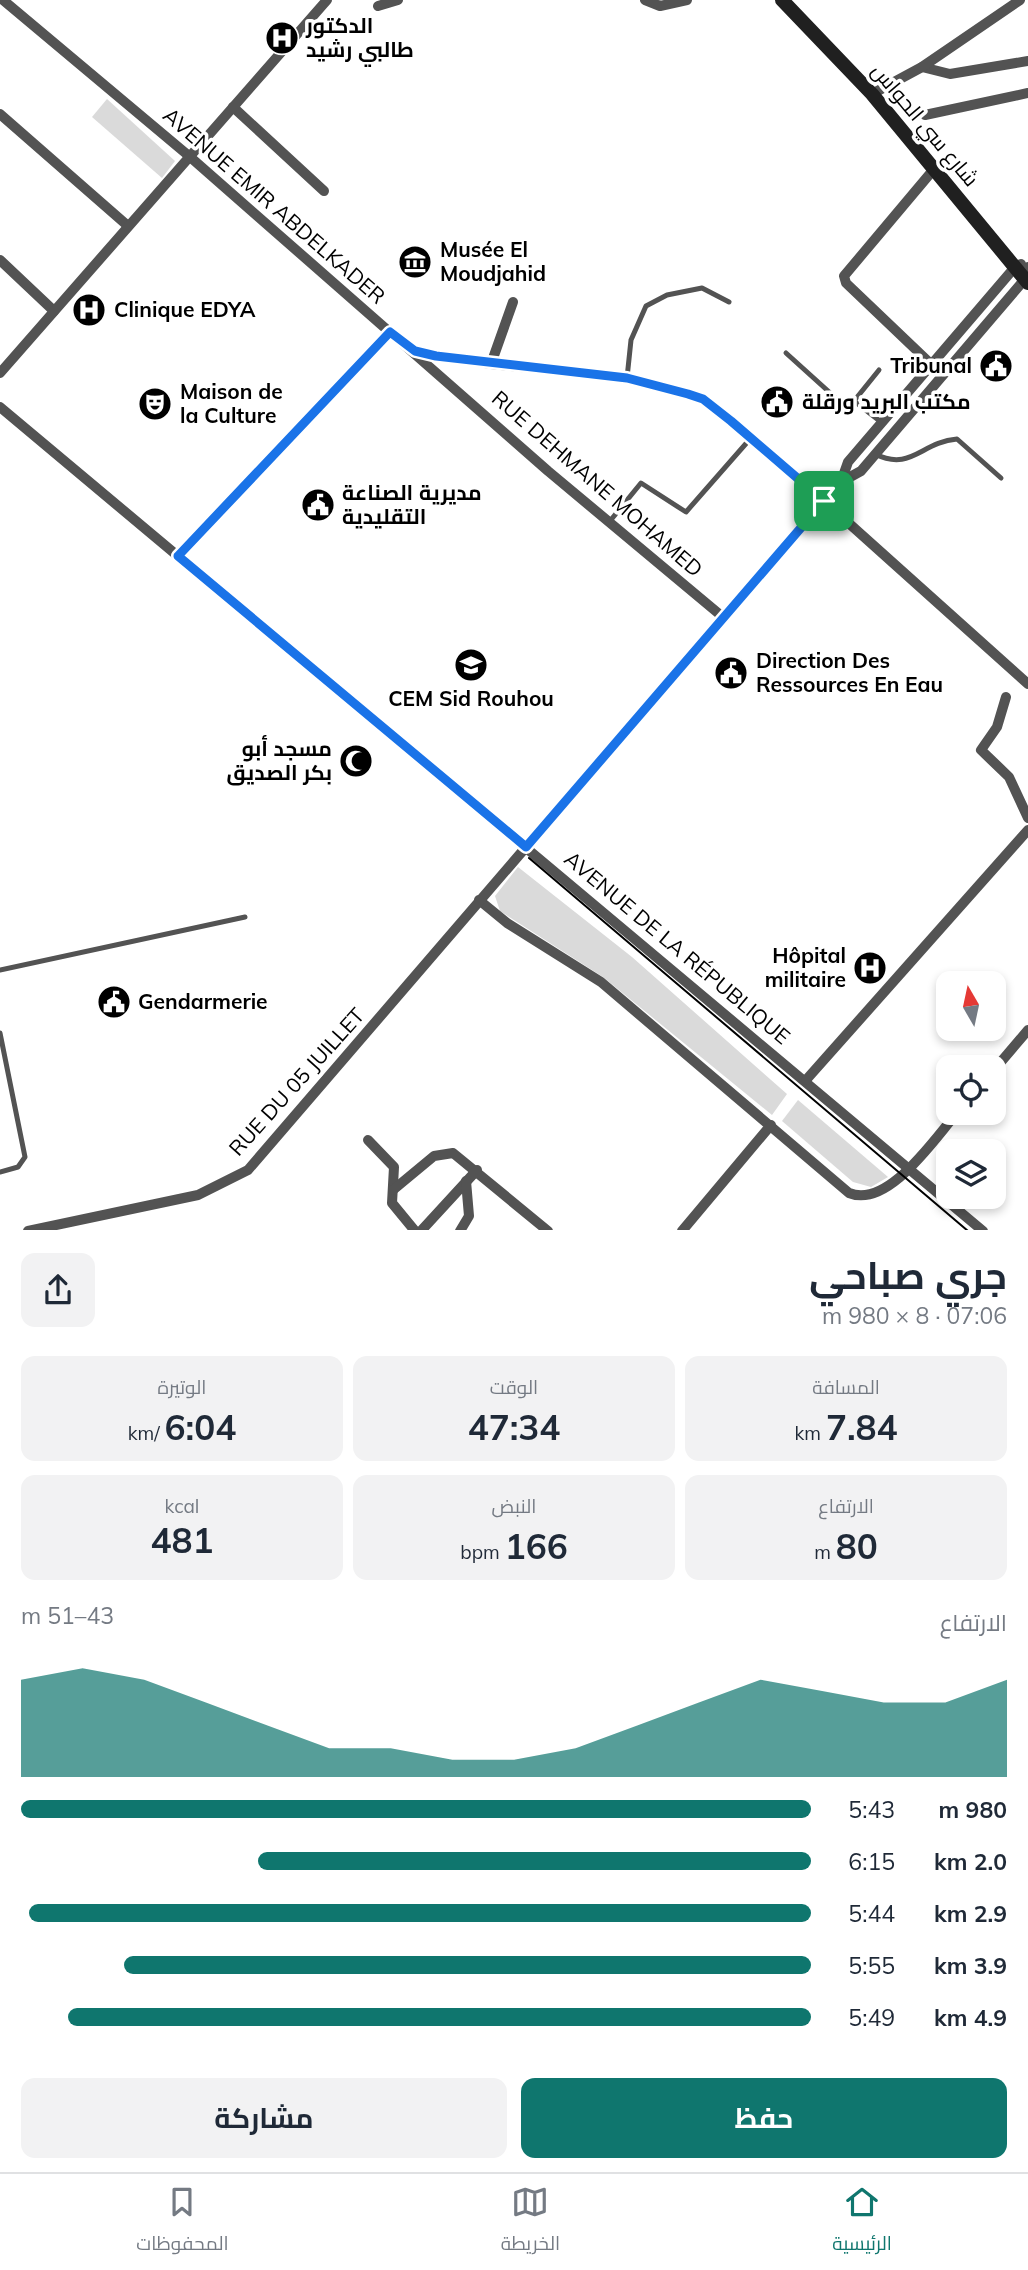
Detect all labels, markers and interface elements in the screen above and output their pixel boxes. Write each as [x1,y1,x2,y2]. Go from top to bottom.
place label: الدكتور طالبي رشيد [305,12,414,67]
hospital icon: الدكتور طالبي رشيد [263,19,301,57]
street label: شارع سي الحواس [864,57,985,193]
street label: AVENUE EMIR ABDELKADER [158,102,391,309]
place label: Musée El Moudjahid [440,236,546,286]
museum icon: Musée El Moudjahid [396,243,434,281]
hospital icon: Clinique EDYA [70,291,108,329]
place label: Clinique EDYA [114,296,256,322]
public building icon: Tribunal [977,347,1015,385]
place label: Tribunal [890,352,972,378]
place label: Maison de la Culture [180,378,283,428]
public building icon: مكتب البريد ورقلة [758,383,796,421]
theatre icon: Maison de la Culture [136,385,174,423]
street label: RUE DEHMANE MOHAMED [487,385,708,582]
place label: مكتب البريد ورقلة [802,388,971,415]
pin [794,471,854,531]
place label: مديرية الصناعة التقليدية [342,479,482,529]
icon: arrive [805,482,843,520]
public building icon: مديرية الصناعة التقليدية [299,486,337,524]
school or university icon: CEM Sid Rouhou [452,646,490,684]
place label: Direction Des Ressources En Eau [756,647,943,697]
public building icon: Direction Des Ressources En Eau [712,654,750,692]
place label: CEM Sid Rouhou [388,685,554,711]
place label: مسجد أبو بكر الصديق [227,735,332,786]
mosque icon: مسجد أبو بكر الصديق [337,742,375,780]
street label: AVENUE DE LA RÉPUBLIQUE [560,845,796,1049]
place label: Hôpital militaire [765,942,846,992]
hospital icon: Hôpital militaire [851,949,889,987]
north arrow [936,971,1006,1041]
map controls [936,971,1006,1209]
public building icon: Gendarmerie [95,983,133,1021]
place label: Gendarmerie [138,988,268,1014]
street label: RUE DU 05 JUILLET [223,1002,370,1161]
button: locate [936,1055,1006,1125]
button: layers [936,1139,1006,1209]
text: جري صباحي [809,1251,1007,1299]
button: share [21,1253,95,1327]
text: 07:06 · 8 × 980 m [822,1301,1007,1330]
text: الوتيرة [158,1375,206,1399]
text: الوقت [490,1375,538,1399]
text: المسافة [812,1375,880,1399]
text: 6:04 [165,1405,236,1449]
text: 47:34 [468,1405,560,1449]
text: 7.84 [826,1405,898,1449]
text: /km [128,1421,165,1445]
text: km [794,1421,826,1445]
text: kcal [165,1494,199,1518]
text: النبض [492,1494,536,1518]
text: الارتفاع [818,1494,874,1518]
text: 481 [150,1518,214,1562]
text: 166 [505,1524,568,1568]
text: 80 [836,1524,878,1568]
text: bpm [460,1540,505,1564]
text: m [814,1540,836,1564]
text: 43–51 m [21,1601,114,1630]
text: الارتفاع [940,1608,1007,1637]
text: 5:43 [848,1795,895,1824]
text: 980 m [939,1795,1007,1824]
text: 6:15 [848,1847,895,1876]
text: 2.0 km [934,1847,1007,1876]
text: 5:44 [848,1899,895,1928]
text: 2.9 km [934,1899,1007,1928]
text: 5:55 [848,1951,895,1980]
text: 3.9 km [934,1951,1007,1980]
text: 5:49 [848,2003,895,2032]
text: 4.9 km [934,2003,1007,2032]
button: مشاركة [21,2078,507,2158]
button: حفظ [521,2078,1007,2158]
tab: المحفوظات [136,2183,229,2261]
tab: الخريطة [501,2183,560,2261]
tab: الرئيسية [832,2183,892,2261]

